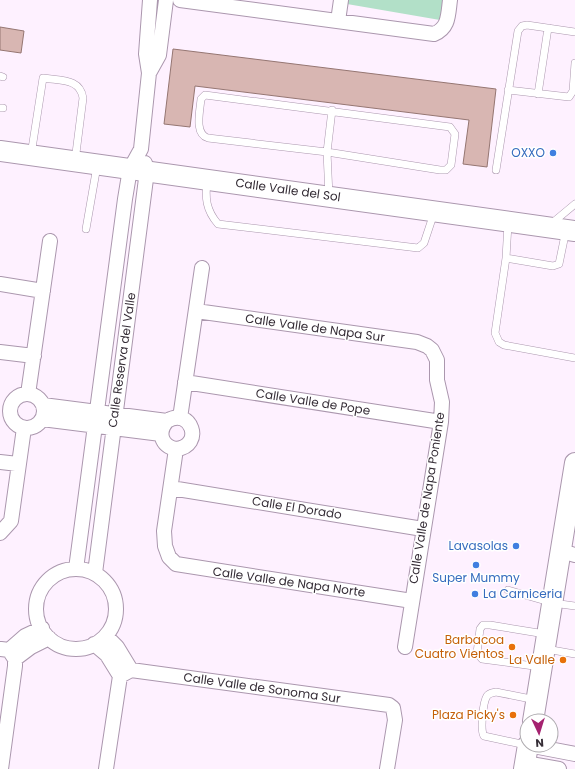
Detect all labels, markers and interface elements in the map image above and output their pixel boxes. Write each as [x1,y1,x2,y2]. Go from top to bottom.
place label: OXXO [511,144,545,161]
marker: OXXO [548,148,558,158]
street label: Calle Valle del Sol [234,174,342,205]
street label: Calle Reserva del Valle [104,291,139,429]
street label: Calle Valle de Napa Sur [244,309,386,346]
street label: Calle Valle de Pope [255,384,372,419]
street label: Calle Valle de Napa Poniente [405,411,448,585]
street label: Calle El Dorado [251,492,344,523]
place label: Lavasolas [449,537,508,554]
marker: Lavasolas [511,541,521,551]
marker: Super Mummy [471,560,481,570]
street label: Calle Valle de Napa Norte [212,562,366,601]
place label: Super Mummy [432,569,520,586]
place label: La Carniceria [483,585,562,602]
marker: La Carniceria [470,589,480,599]
place label: Barbacoa Cuatro Vientos [415,631,504,662]
marker: Barbacoa Cuatro Vientos [507,642,517,652]
place label: La Valle [509,651,555,668]
marker: La Valle [558,655,568,665]
street label: Calle Valle de Sonoma Sur [182,668,342,707]
place label: Plaza Picky's [432,706,505,723]
marker: Plaza Picky's [508,710,518,720]
north arrow [519,713,559,753]
text: N [535,735,544,751]

